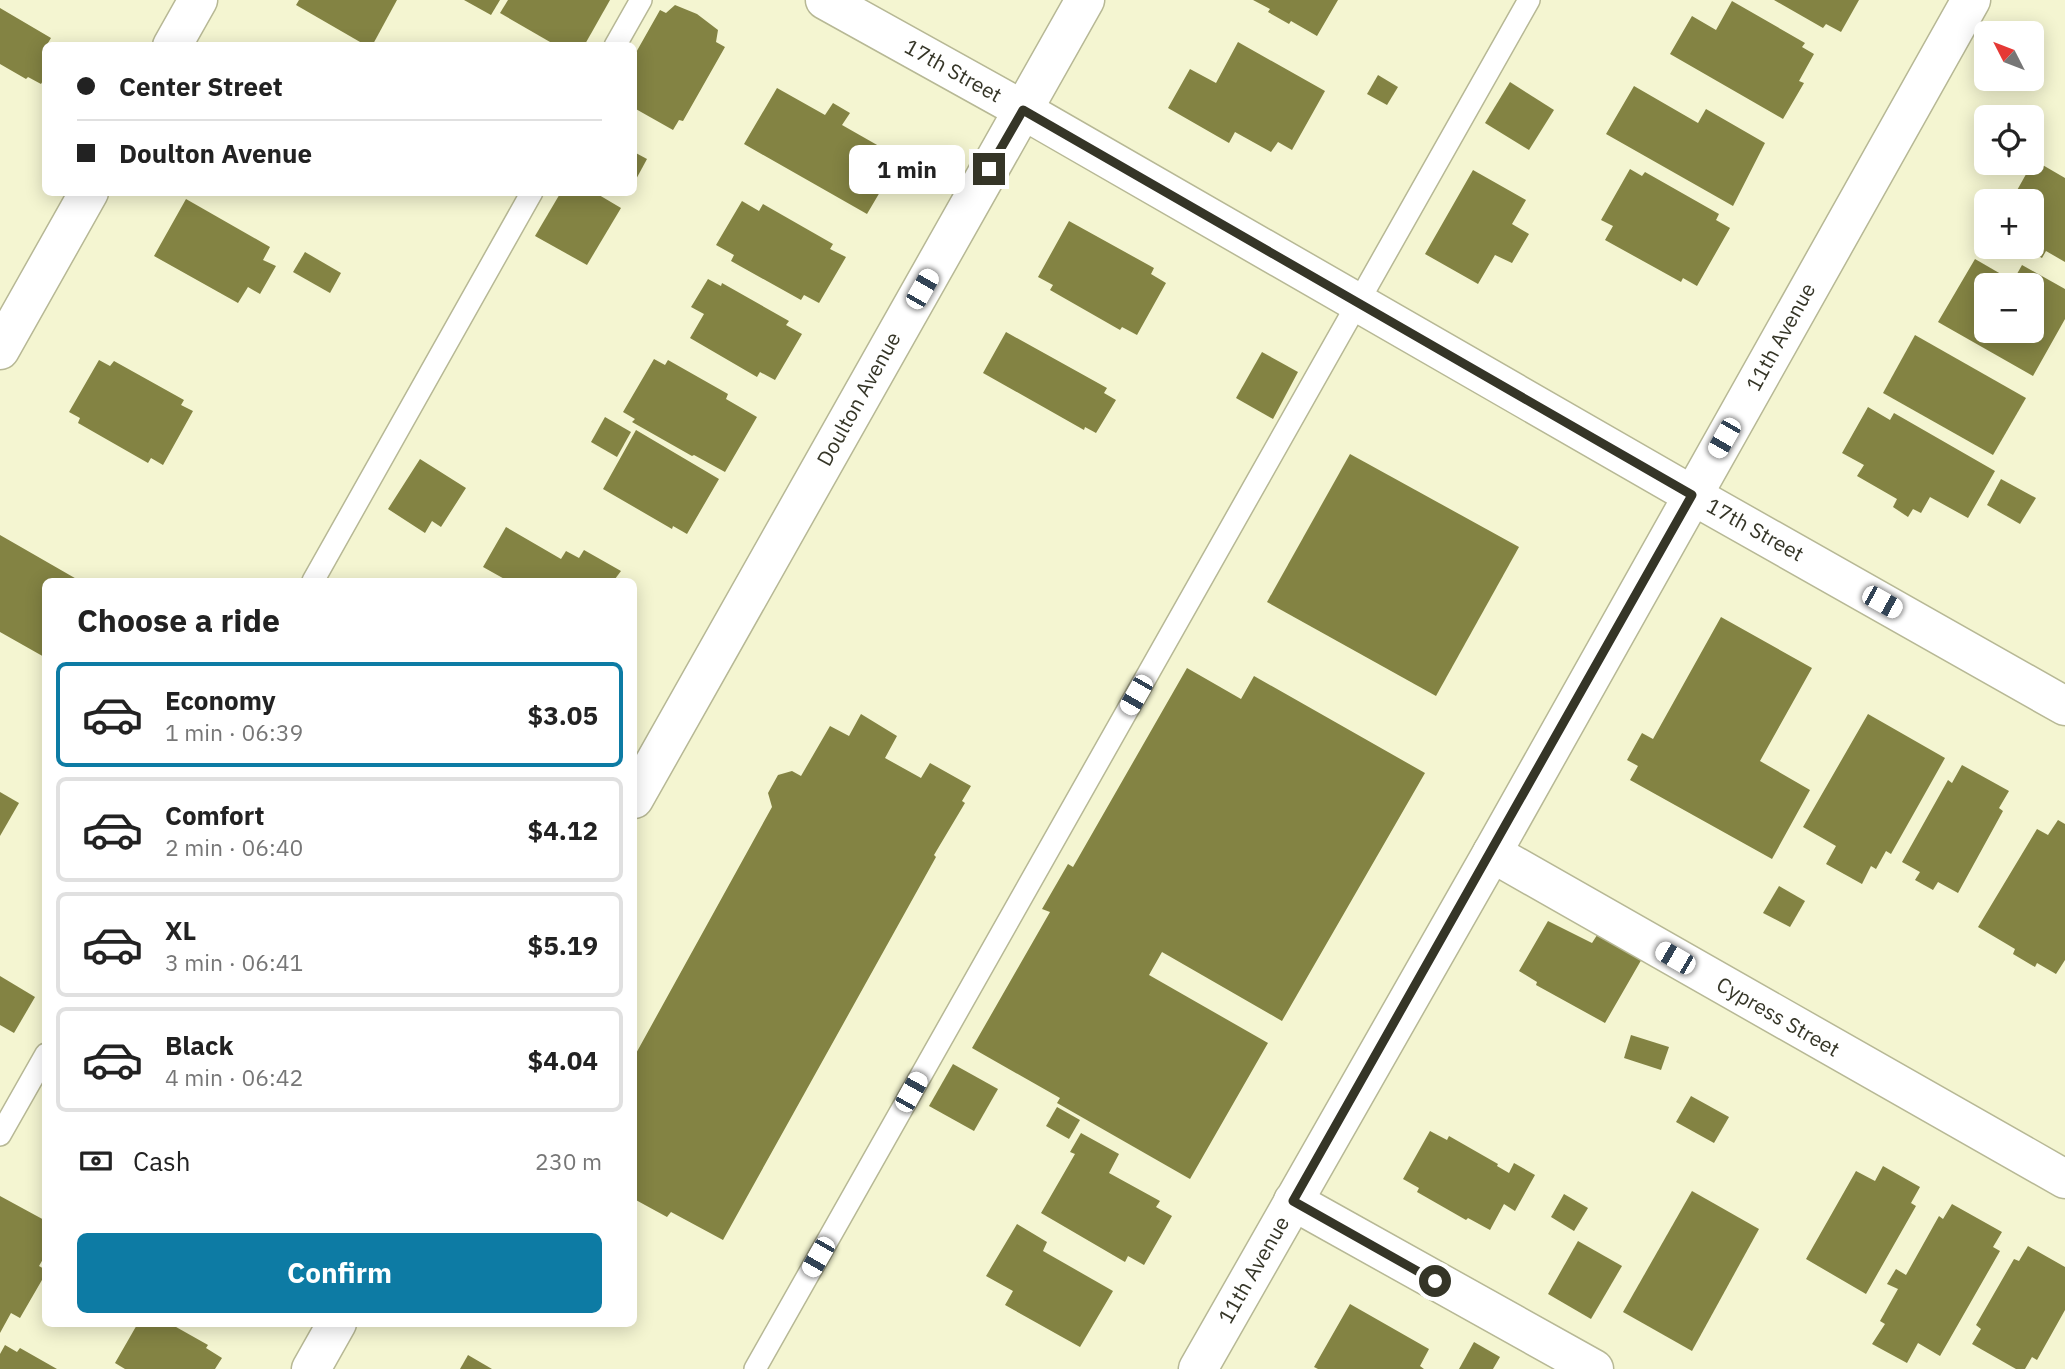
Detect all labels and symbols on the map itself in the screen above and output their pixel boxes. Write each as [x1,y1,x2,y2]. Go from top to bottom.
north arrow [1974,21,2044,91]
street label: 17th Street [900,32,1007,108]
callout: 1 min [849,144,964,194]
route end [973,153,1005,185]
car [903,266,942,312]
street label: 11th Avenue [1739,277,1821,396]
street label: Doulton Avenue [810,326,907,471]
car [1705,415,1744,461]
street label: 17th Street [1702,491,1809,567]
car [1859,583,1906,621]
car [1117,672,1156,718]
car [1652,938,1699,978]
street label: Cypress Street [1712,970,1845,1063]
car [892,1069,931,1115]
street label: 11th Avenue [1211,1211,1295,1328]
car [799,1234,838,1280]
route start [1419,1265,1451,1297]

